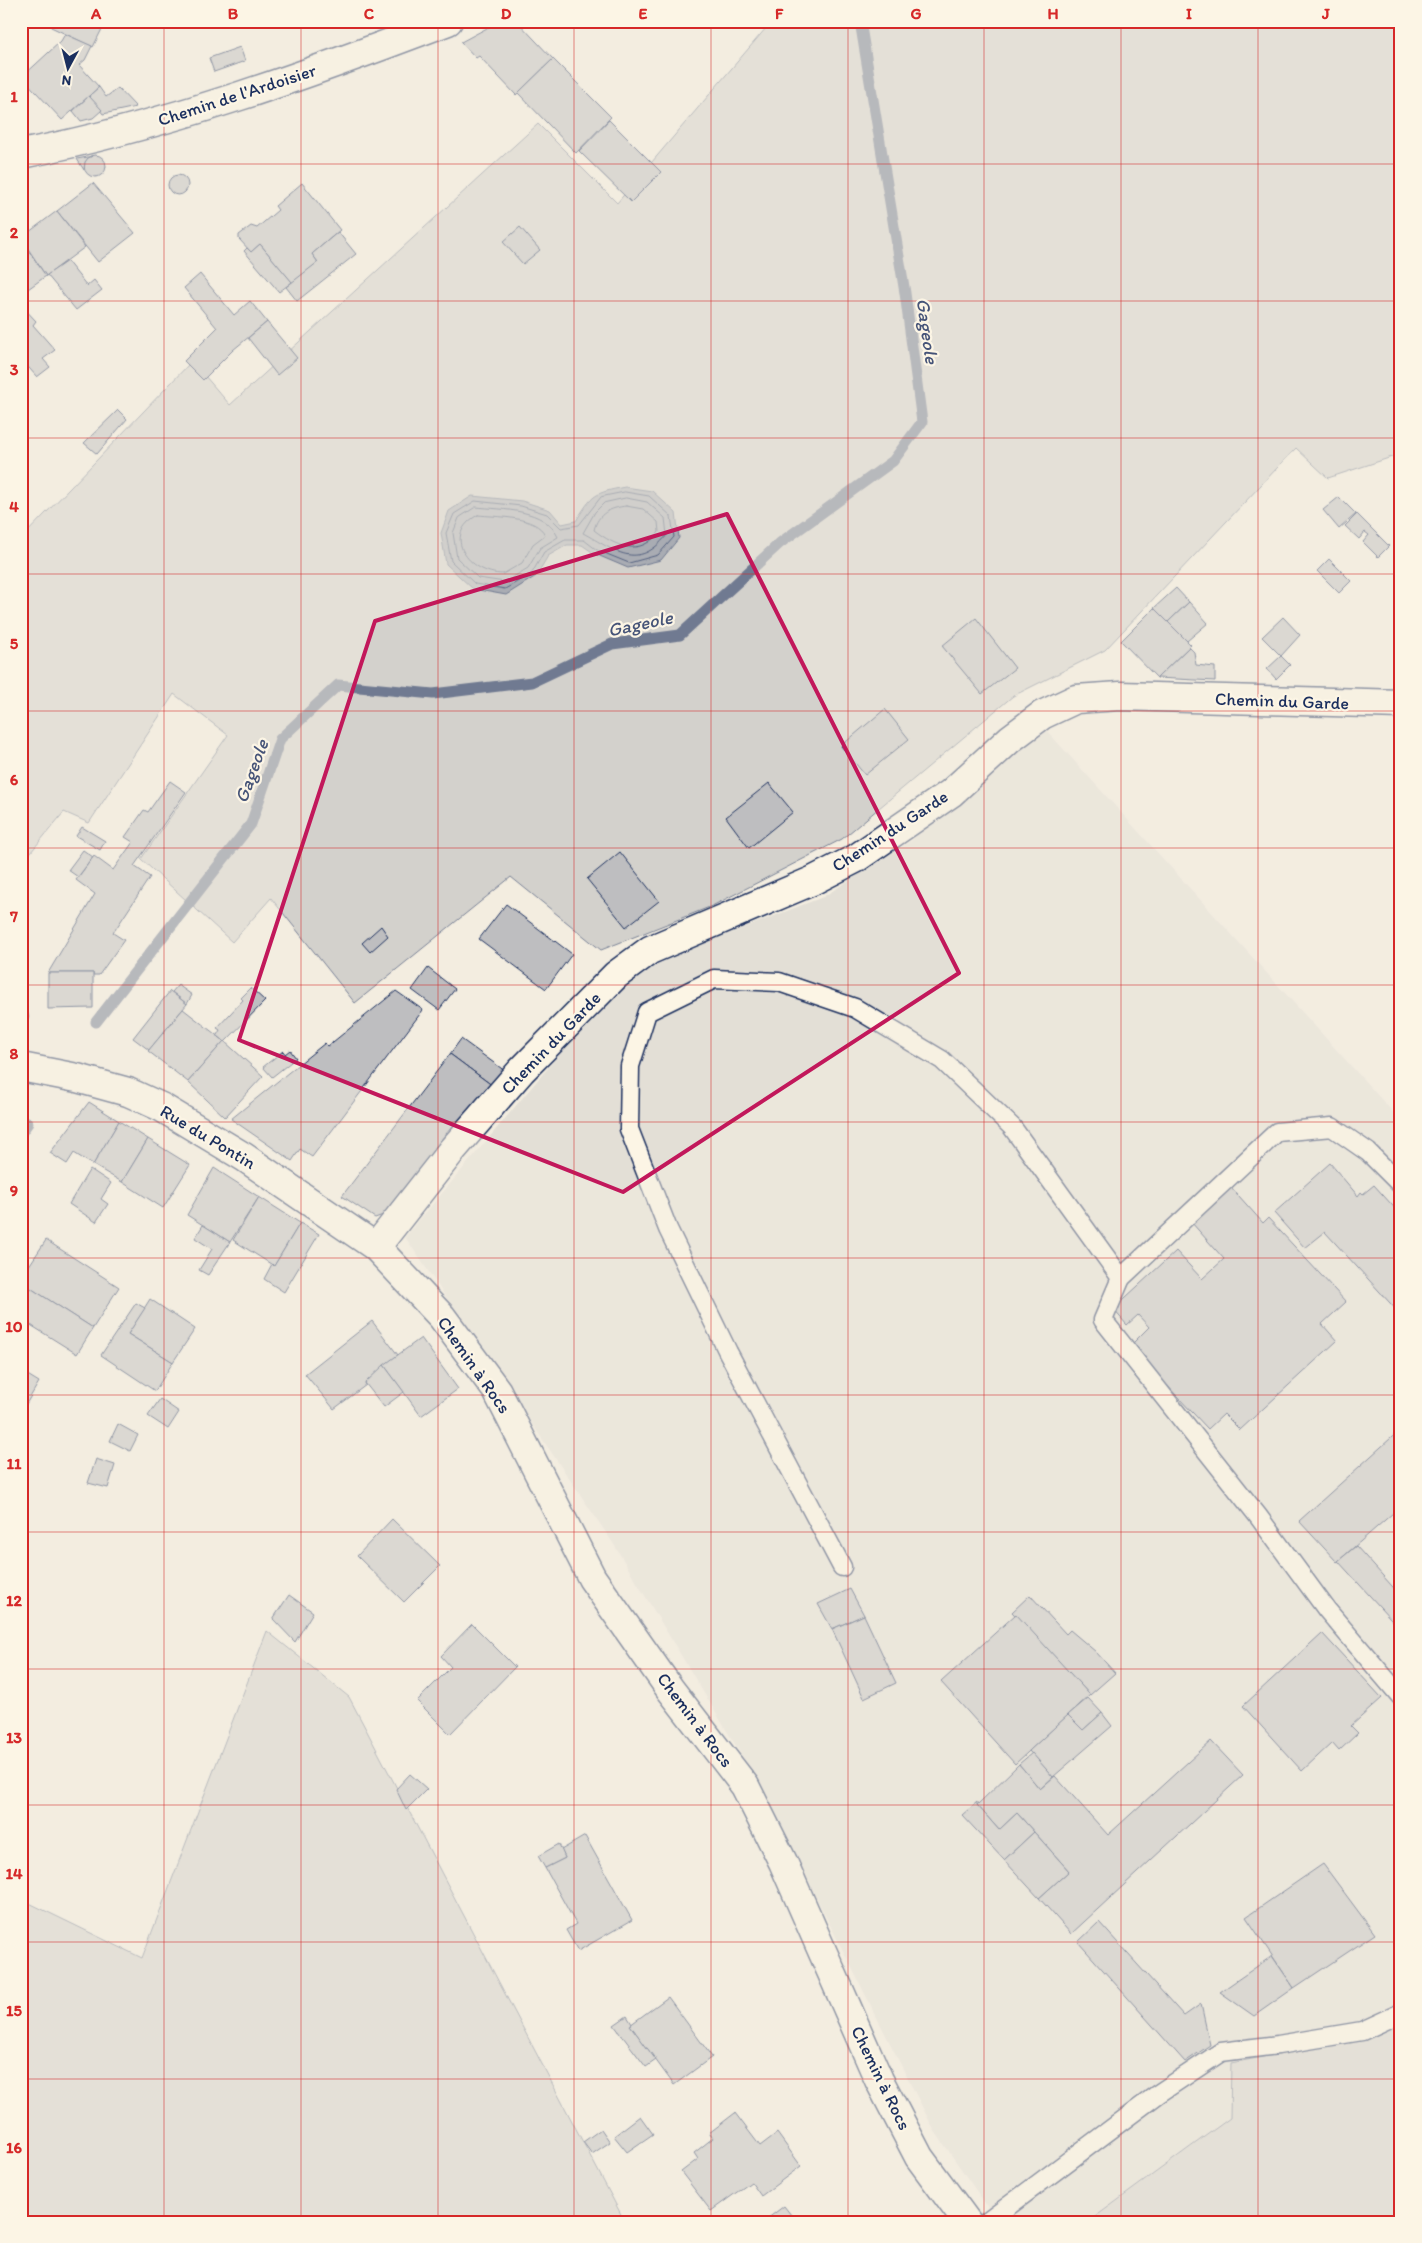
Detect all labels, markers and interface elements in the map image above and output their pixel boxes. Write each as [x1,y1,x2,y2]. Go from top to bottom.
text: A [90,4,102,23]
text: B [228,4,239,23]
text: C [364,4,375,23]
text: D [501,4,512,23]
text: E [639,4,648,23]
text: F [775,4,784,23]
text: G [910,4,922,23]
text: H [1047,4,1059,23]
text: I [1186,4,1192,23]
text: J [1321,4,1330,23]
north arrow [42,42,92,92]
street label: Chemin de l'Ardoisier [155,59,320,131]
text: N [61,71,72,89]
text: 1 [10,87,18,106]
text: 2 [10,223,19,242]
water label: Gageole [912,297,944,366]
text: 3 [10,360,19,379]
text: 4 [9,497,19,516]
water label: Gageole [605,605,676,642]
text: 5 [10,634,19,653]
street label: Chemin du Garde [1215,688,1349,714]
water label: Gageole [229,735,274,806]
text: 6 [10,770,19,789]
street label: Chemin du Garde [828,785,952,877]
text: 7 [9,907,18,926]
street label: Chemin du Garde [497,987,605,1099]
text: 8 [10,1044,19,1063]
street label: Rue du Pontin [156,1100,260,1174]
text: 9 [10,1181,18,1200]
street label: Chemin à Rocs [433,1312,515,1418]
text: 10 [5,1317,23,1336]
text: 11 [7,1454,22,1473]
text: 12 [6,1591,23,1610]
street label: Chemin à Rocs [652,1668,738,1772]
text: 13 [6,1728,22,1747]
text: 14 [5,1864,23,1883]
text: 15 [6,2001,23,2020]
street label: Chemin à Rocs [846,2022,916,2134]
text: 16 [6,2138,22,2157]

